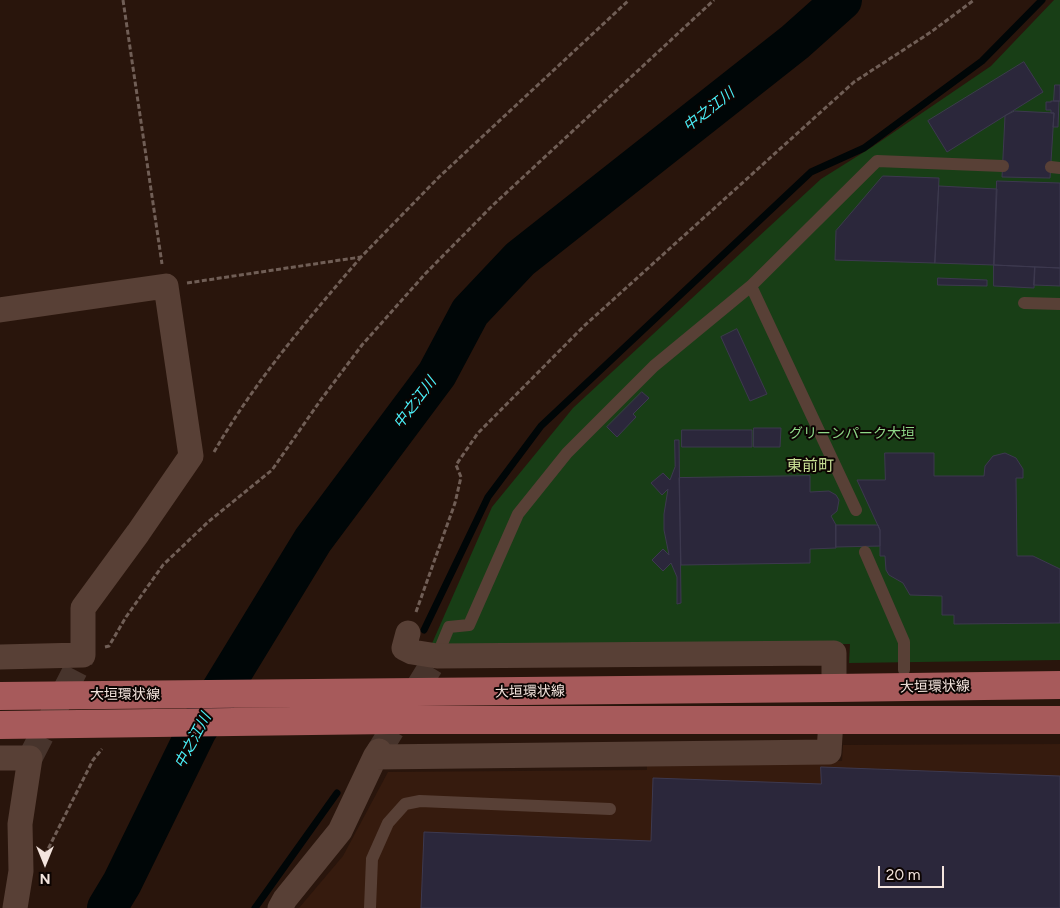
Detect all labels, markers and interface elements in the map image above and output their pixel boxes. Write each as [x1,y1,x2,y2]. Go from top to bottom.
water label: 中之江川 [680,84,738,136]
water label: 中之江川 [390,374,440,432]
park label: グリーンパーク大垣 [789,426,915,442]
district label: 東前町 [786,456,834,476]
street label: 大垣環状線 [900,678,970,696]
street label: 大垣環状線 [495,683,565,701]
street label: 大垣環状線 [90,687,160,703]
water label: 中之江川 [171,710,215,772]
north arrow [20,838,70,888]
scale bar [880,856,946,888]
text: 20 m [886,866,920,884]
text: N [40,870,50,887]

